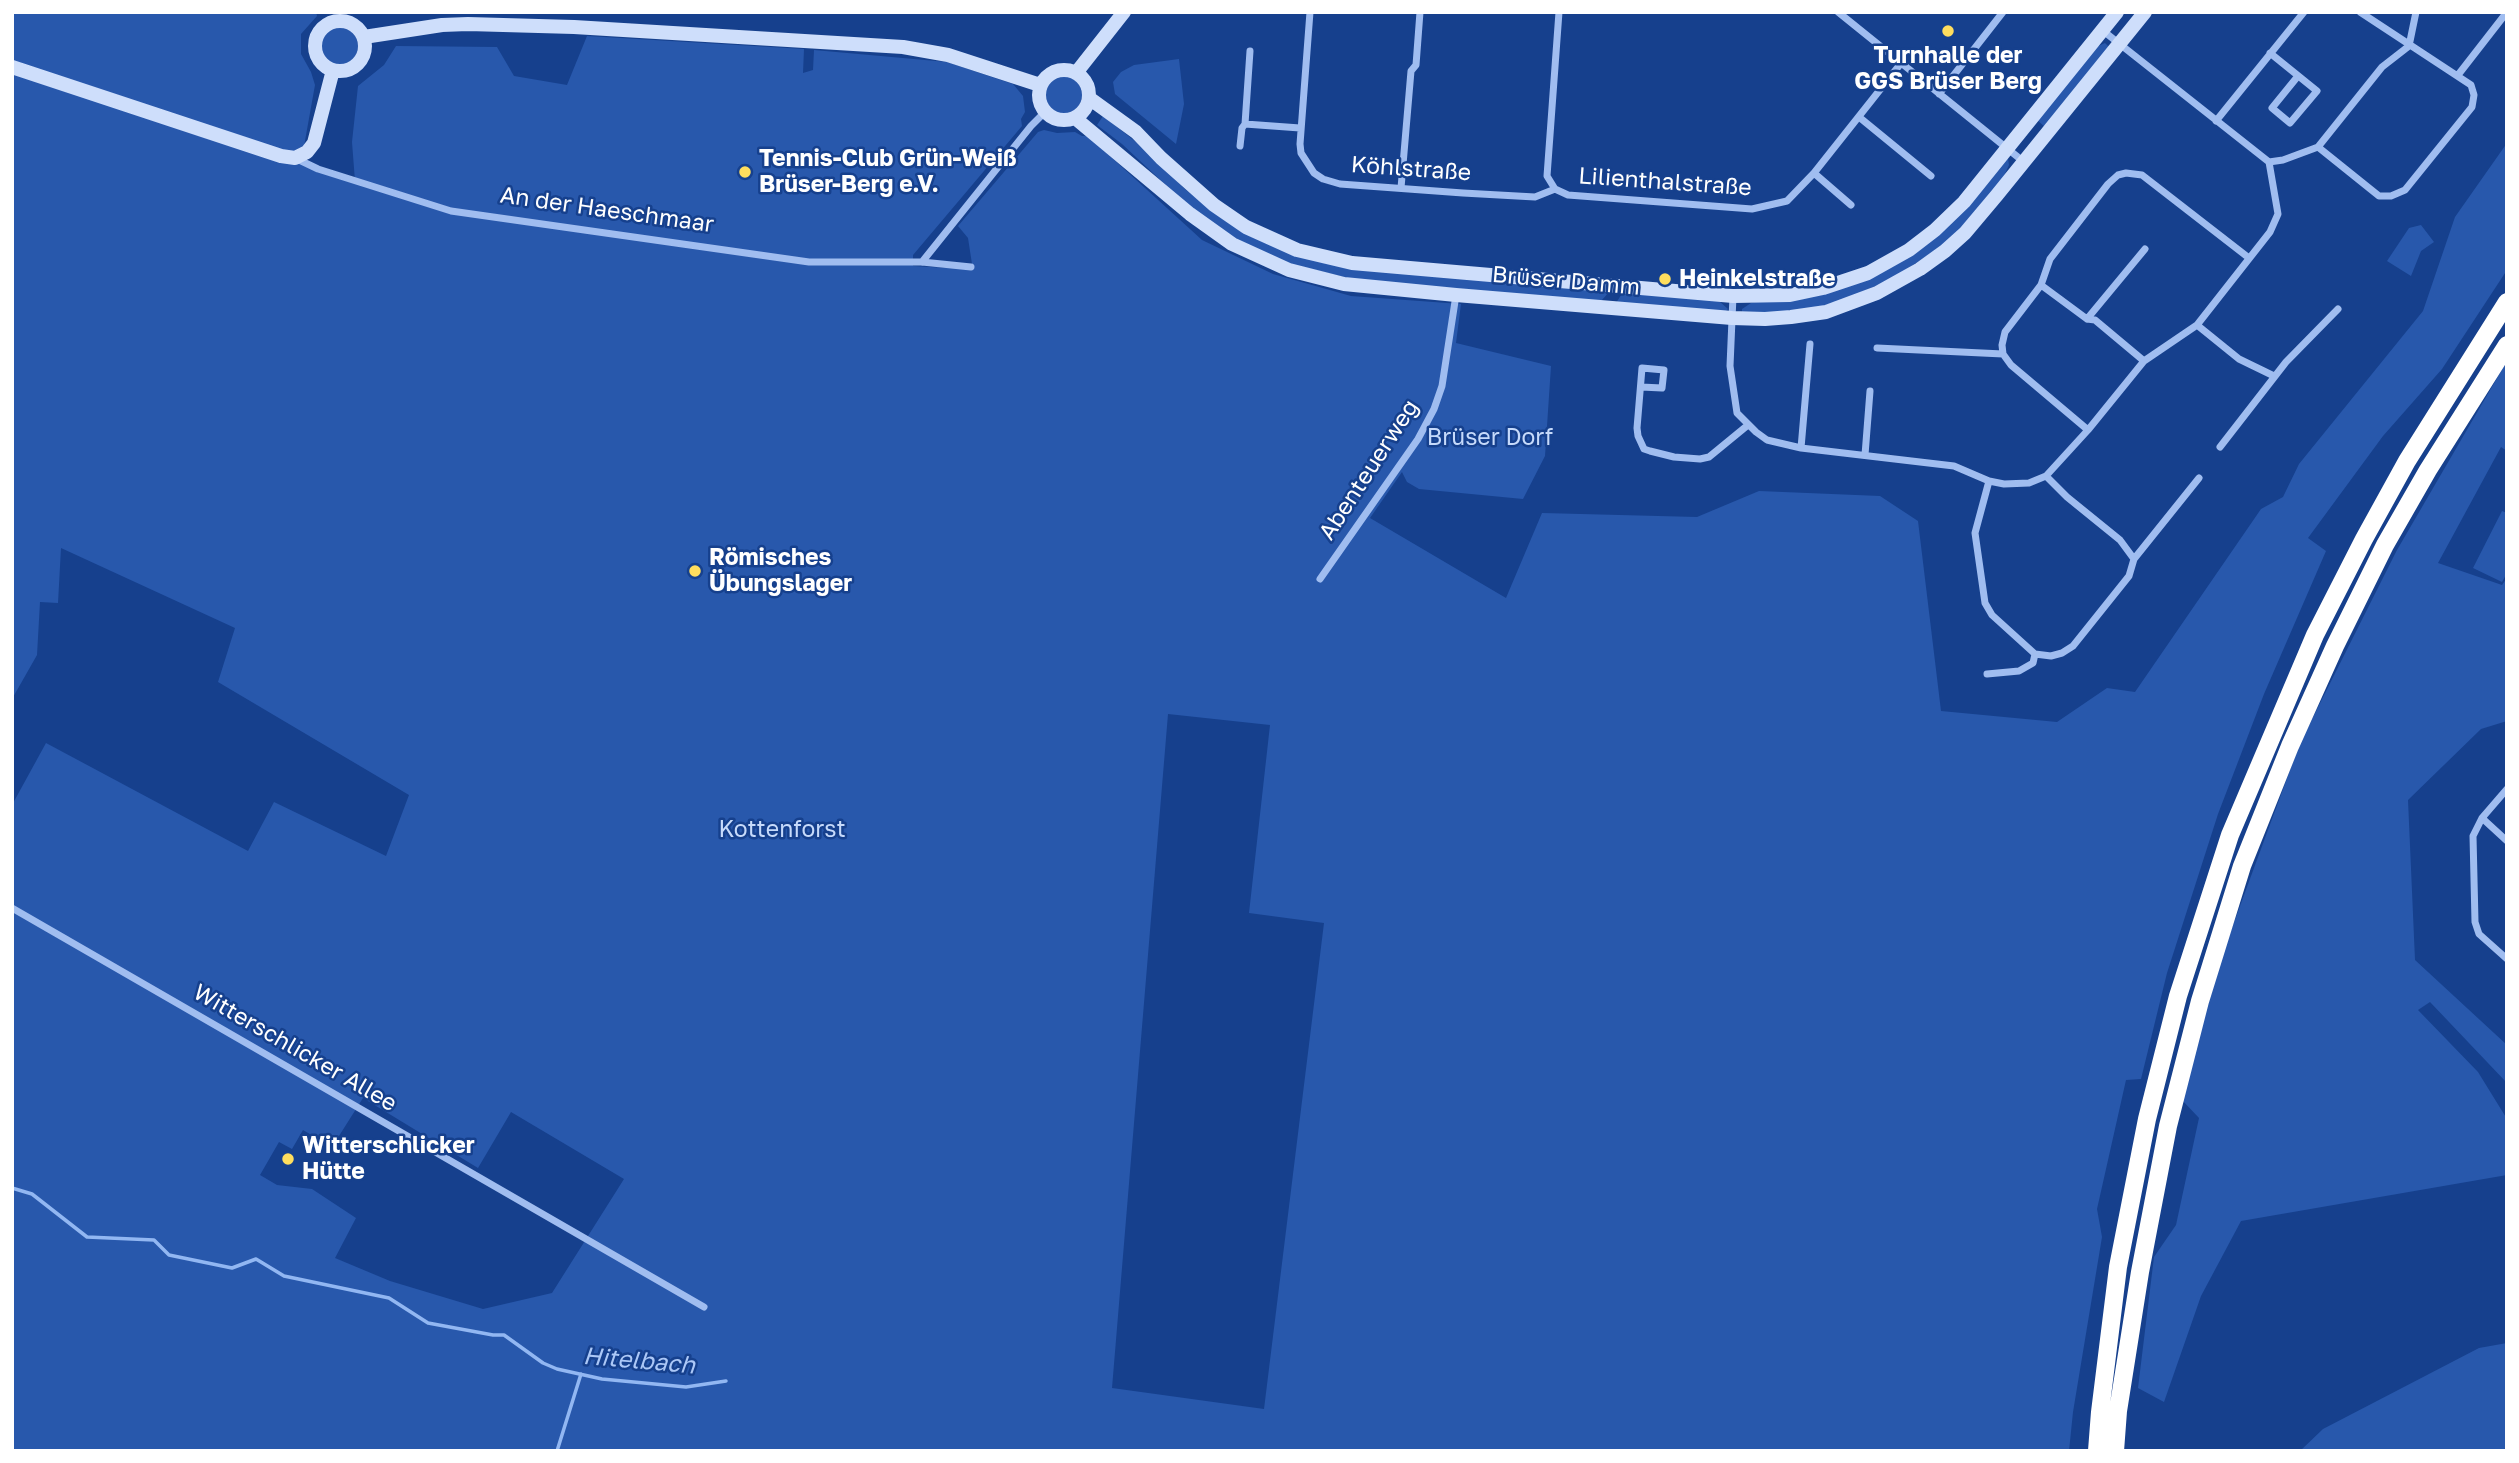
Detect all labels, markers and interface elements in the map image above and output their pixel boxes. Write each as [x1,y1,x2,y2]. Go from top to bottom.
marker: Turnhalle der GGS Brüser Berg [1940,23,1956,39]
place label: Turnhalle der GGS Brüser Berg [1854,42,2042,96]
place label: Tennis-Club Grün-Weiß Brüser-Berg e.V. [759,145,1017,199]
street label: Köhlstraße [1350,151,1472,187]
street label: Lilienthalstraße [1577,162,1753,202]
marker: Tennis-Club Grün-Weiß Brüser-Berg e.V. [737,164,753,180]
street label: An der Haeschmaar [498,181,716,239]
street label: Brüser Damm [1491,261,1641,301]
place label: Heinkelstraße [1679,265,1836,293]
marker: Heinkelstraße [1657,271,1673,287]
street label: Abenteuerweg [1313,395,1425,545]
park label: Brüser Dorf [1427,424,1553,452]
place label: Römisches Übungslager [709,544,852,598]
marker: Römisches Übungslager [687,563,703,579]
park label: Kottenforst [718,816,846,844]
street label: Witterschlicker Allee [188,978,402,1118]
place label: Witterschlicker Hütte [302,1132,475,1186]
marker: Witterschlicker Hütte [280,1151,296,1167]
water label: Hitelbach [582,1342,696,1380]

